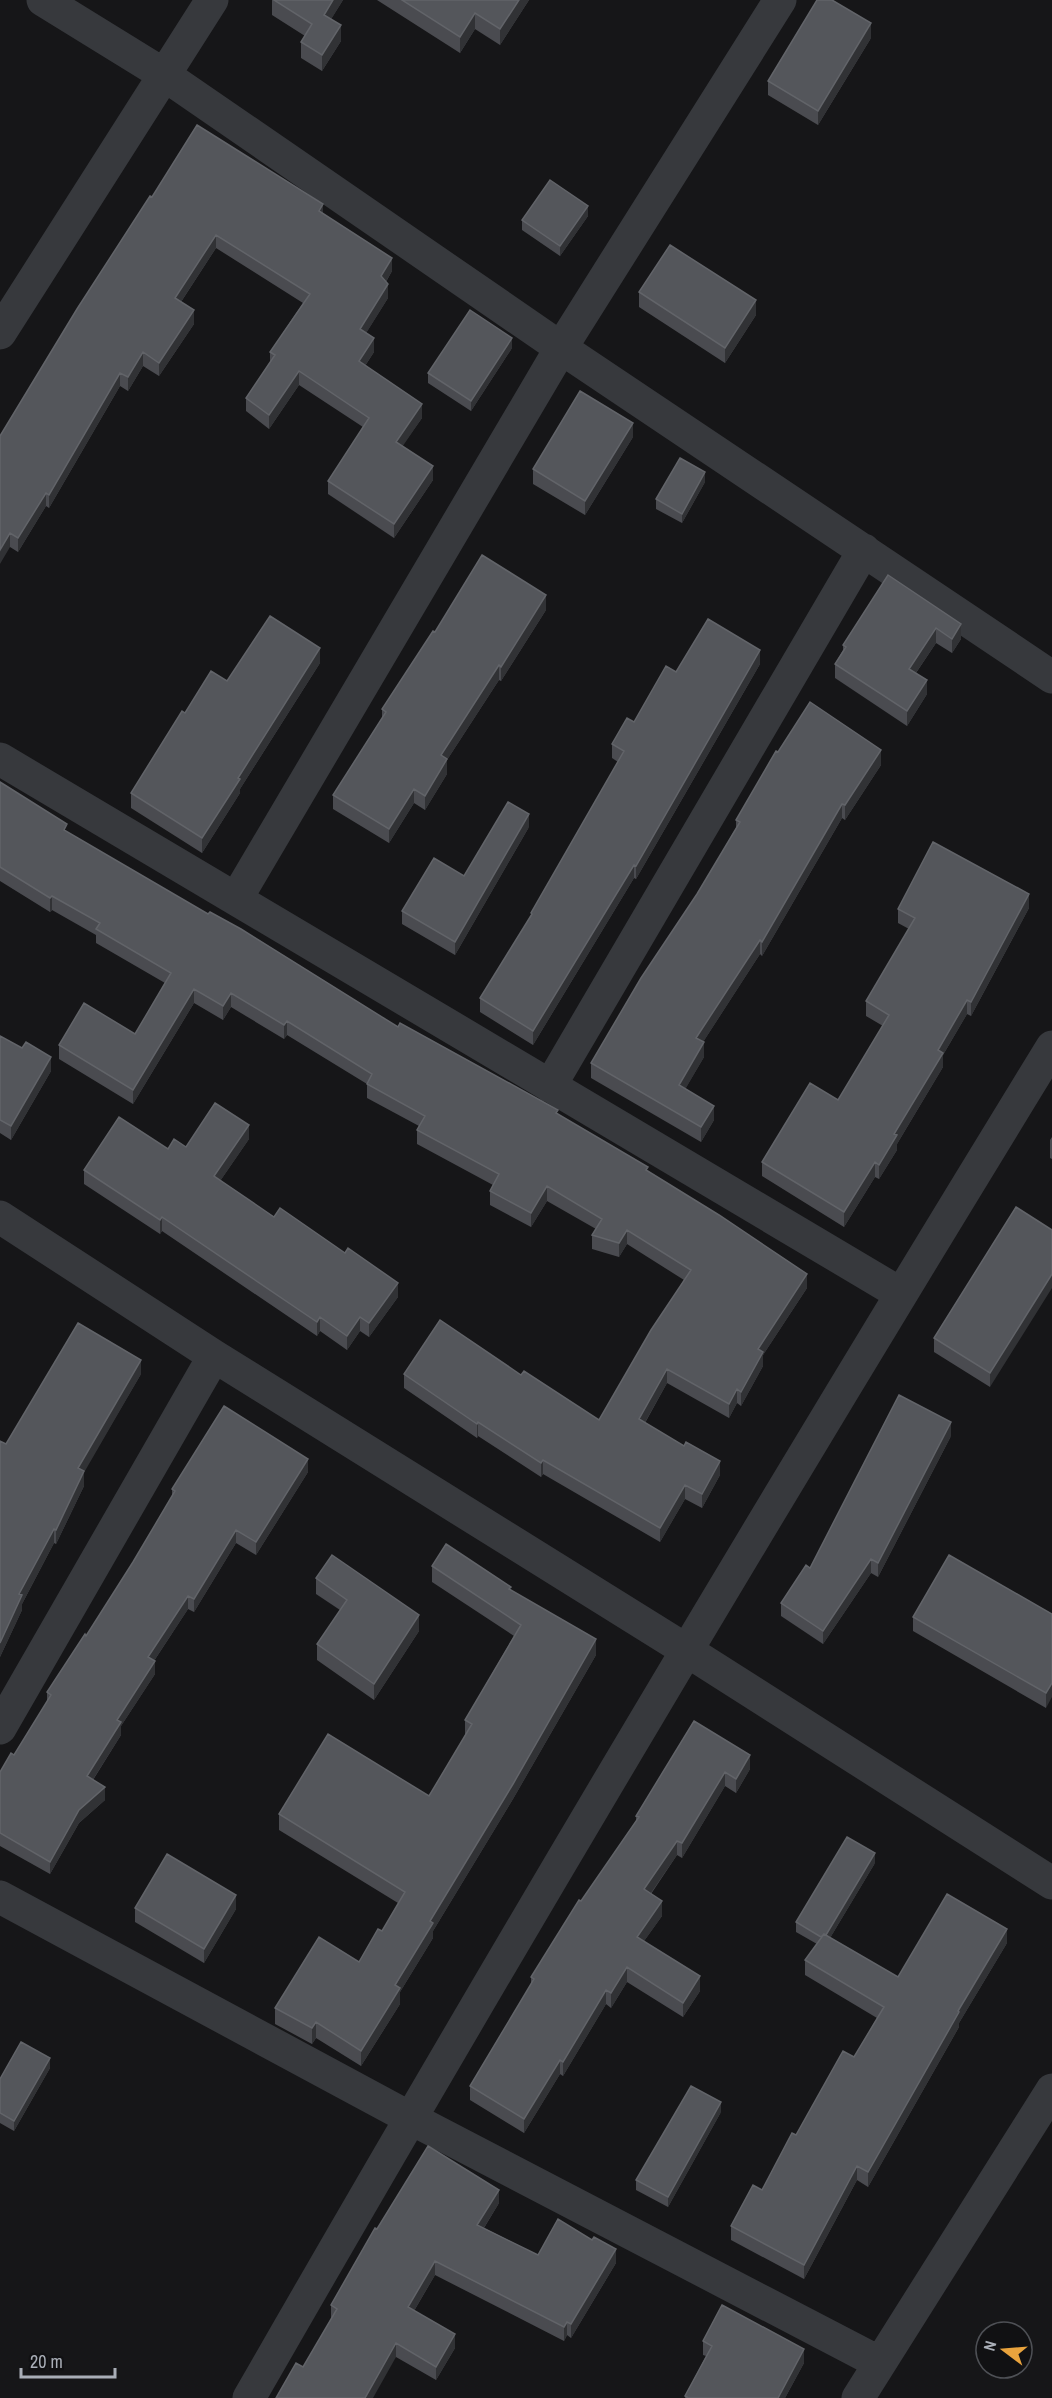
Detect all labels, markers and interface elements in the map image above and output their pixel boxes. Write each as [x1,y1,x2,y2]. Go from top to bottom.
north arrow [974,2320,1034,2380]
text: N [978,2338,1001,2353]
scale bar [21,2341,116,2379]
text: 20 m [30,2349,63,2374]

